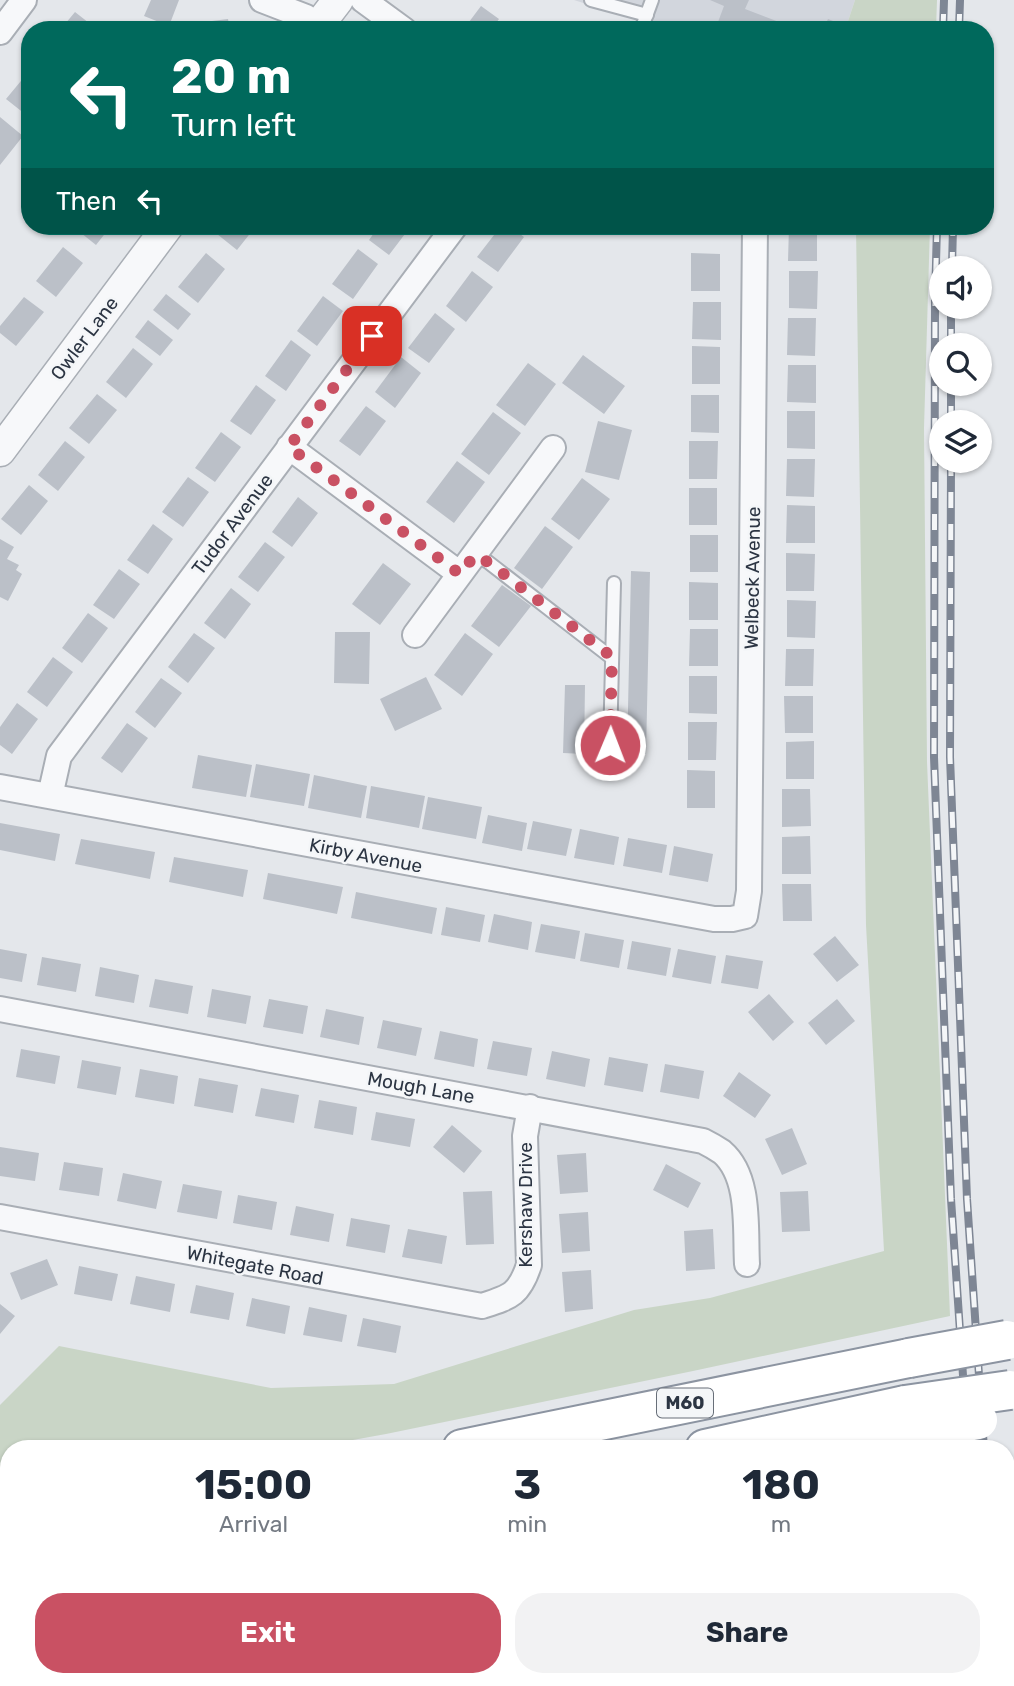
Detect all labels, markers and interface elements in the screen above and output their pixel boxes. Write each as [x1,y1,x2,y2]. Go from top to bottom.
text: 20 m [171,47,292,105]
icon: left [56,49,147,140]
text: Turn left [171,106,296,144]
icon: left [131,182,169,220]
text: Then [56,186,117,217]
map controls [929,256,992,473]
button: sound [929,256,992,319]
street label: Owler Lane [46,292,123,384]
pin [342,306,402,366]
icon: arrive [353,317,391,355]
button: search [929,333,992,396]
button: layers [929,410,992,473]
street label: Tudor Avenue [187,469,278,579]
street label: Welbeck Avenue [740,506,765,650]
position arrow [573,708,647,782]
street label: Kirby Avenue [307,833,424,878]
street label: Mough Lane [366,1067,476,1108]
street label: Kershaw Drive [514,1142,537,1268]
street label: Whitegate Road [185,1241,325,1290]
road number: M60 [657,1388,713,1418]
text: 15:00 [195,1460,312,1510]
text: 3 [513,1460,541,1510]
text: 180 [742,1460,820,1510]
text: Arrival [219,1510,288,1538]
text: min [507,1510,547,1538]
text: m [771,1510,791,1538]
button: Exit [35,1593,501,1673]
button: Share [515,1593,980,1673]

